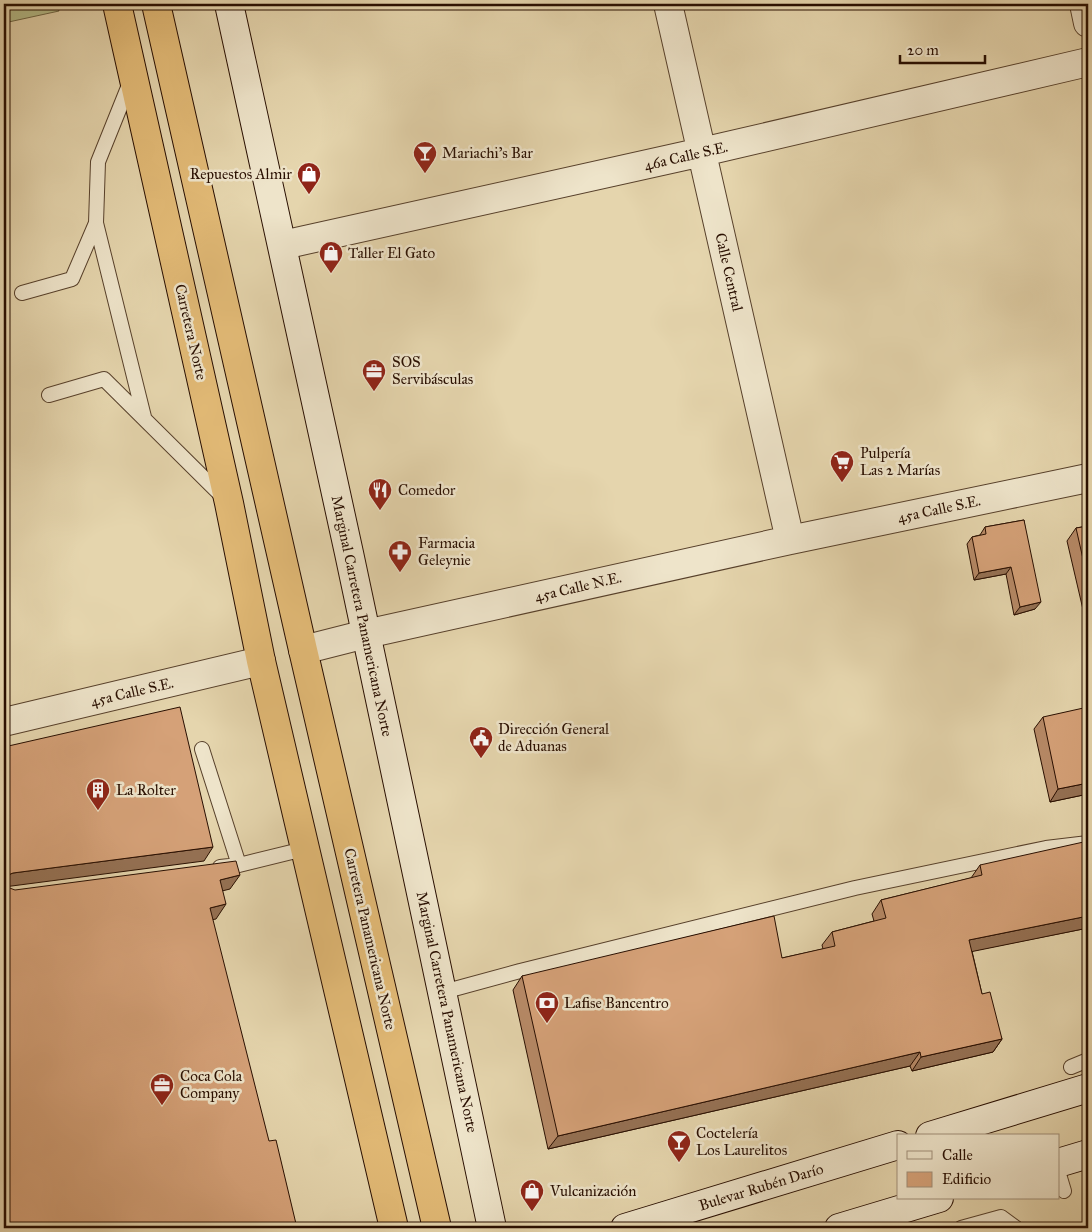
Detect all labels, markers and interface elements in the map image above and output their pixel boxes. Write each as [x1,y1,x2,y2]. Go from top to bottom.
scale bar [900,32,984,64]
text: 20 m [907,41,939,59]
street label: 46a Calle S.E. [642,138,730,174]
bar icon: Mariachi's Bar [412,140,438,174]
place label: Mariachi's Bar [442,144,533,162]
shop icon: Repuestos Almir [296,161,322,195]
place label: Repuestos Almir [190,165,292,183]
street label: Calle Central [711,231,747,314]
shop icon: Taller El Gato [318,240,344,274]
place label: Taller El Gato [348,244,436,262]
street label: Carretera Norte [171,282,211,382]
place label: SOS Servibásculas [392,353,473,388]
office icon: SOS Servibásculas [361,358,387,392]
place label: Pulpería Las 2 Marías [860,444,940,479]
supermarket icon: Pulpería Las 2 Marías [829,449,855,483]
restaurant icon: Comedor [367,477,393,511]
place label: Comedor [398,481,456,499]
street label: 45a Calle S.E. [896,491,982,527]
street label: Marginal Carretera Panamericana Norte [328,494,396,738]
place label: Farmacia Geleynie [418,534,476,569]
pharmacy icon: Farmacia Geleynie [387,539,413,573]
street label: 45a Calle N.E. [533,568,623,606]
street label: 45a Calle S.E. [89,674,175,710]
place label: Dirección General de Aduanas [498,720,610,755]
public building icon: Dirección General de Aduanas [468,725,494,759]
building icon: La Rolter [85,777,111,811]
place label: La Rolter [116,781,176,799]
street label: Carretera Panamericana Norte [340,846,400,1032]
street label: Marginal Carretera Panamericana Norte [413,890,481,1134]
bank icon: Lafise Bancentro [534,990,560,1024]
place label: Lafise Bancentro [564,994,669,1012]
place label: Coca Cola Company [180,1067,243,1102]
office icon: Coca Cola Company [149,1072,175,1106]
place label: Coctelería Los Laurelitos [696,1124,787,1159]
bar icon: Coctelería Los Laurelitos [666,1129,692,1163]
legend [897,1134,1060,1200]
text: Calle [942,1146,973,1164]
street label: Bulevar Rubén Darío [697,1159,826,1215]
text: Edificio [942,1170,991,1188]
shop icon: Vulcanización [519,1178,545,1212]
place label: Vulcanización [549,1182,636,1200]

